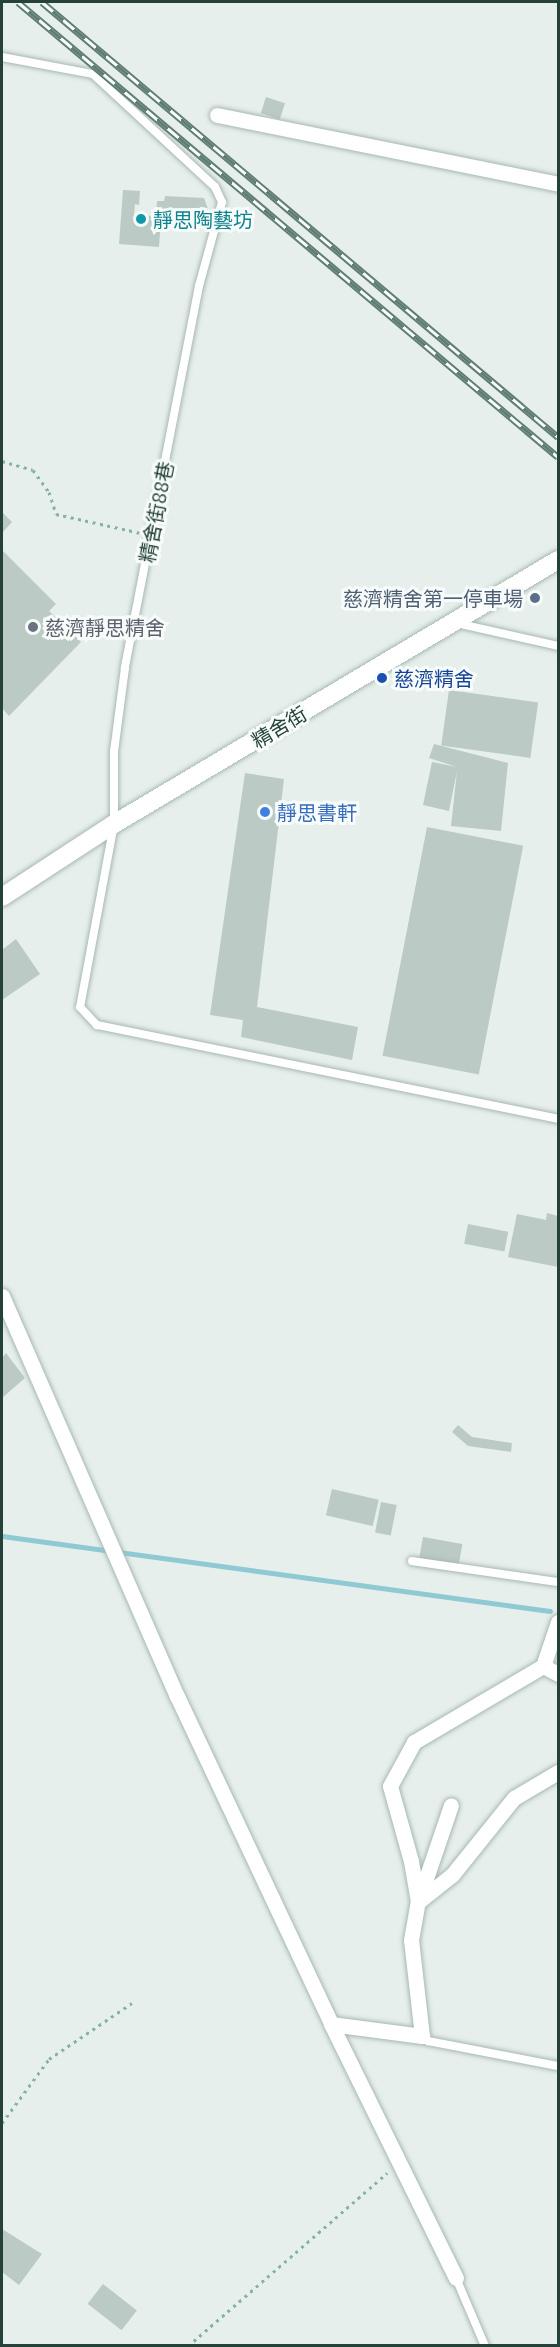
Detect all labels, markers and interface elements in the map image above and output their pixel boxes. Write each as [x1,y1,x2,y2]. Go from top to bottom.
place label: 靜思陶藝坊 [153,207,253,231]
marker: 靜思陶藝坊 [134,212,148,226]
street label: 精舍街88巷 [134,459,178,565]
place label: 慈濟精舍第一停車場 [343,586,523,610]
marker: 慈濟精舍第一停車場 [528,591,542,605]
place label: 慈濟靜思精舍 [45,615,165,639]
marker: 慈濟靜思精舍 [26,620,40,634]
place label: 慈濟精舍 [394,666,474,690]
marker: 慈濟精舍 [375,671,389,685]
street label: 精舍街 [247,701,311,753]
place label: 靜思書軒 [277,800,357,824]
marker: 靜思書軒 [258,805,272,819]

